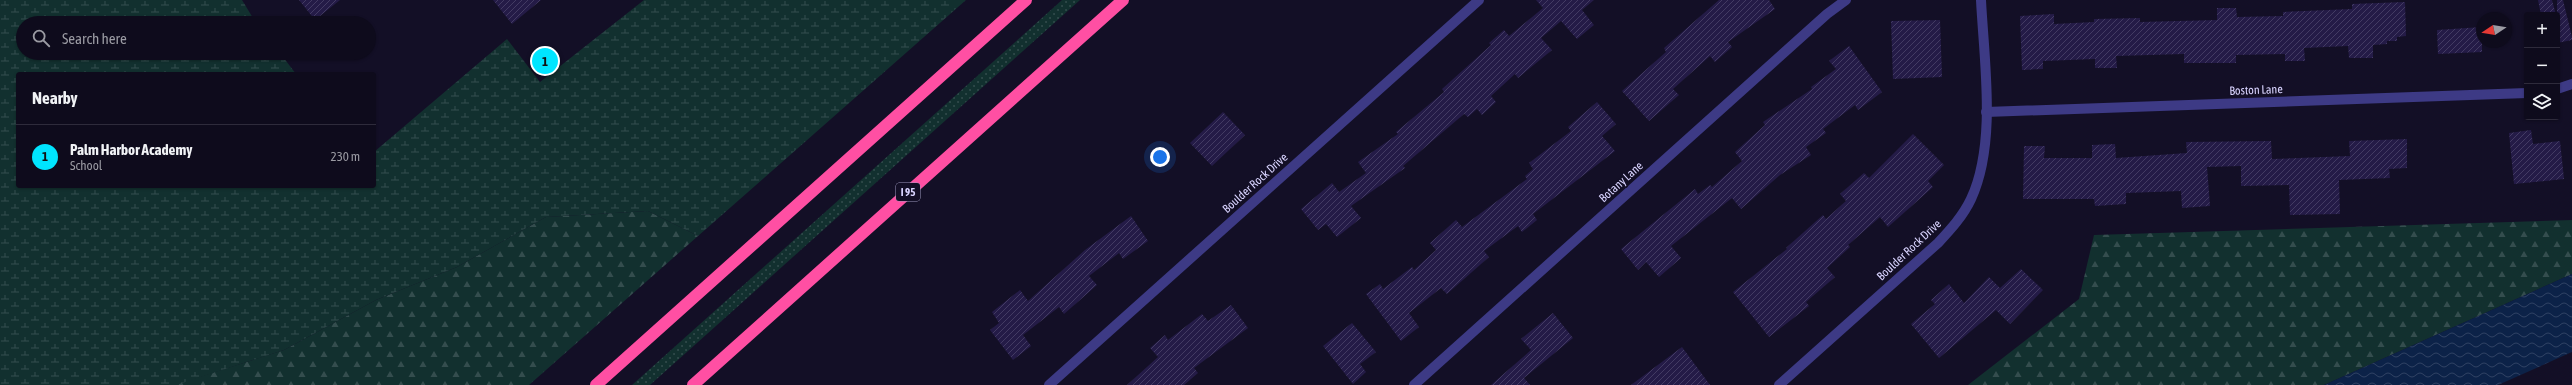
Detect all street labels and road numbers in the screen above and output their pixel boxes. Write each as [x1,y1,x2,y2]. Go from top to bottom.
street label: Boston Lane [2229,82,2283,98]
street label: Boulder Rock Drive [1220,150,1290,216]
street label: Botany Lane [1596,159,1646,205]
road number: I 95 [896,183,920,201]
street label: Boulder Rock Drive [1874,217,1944,283]

